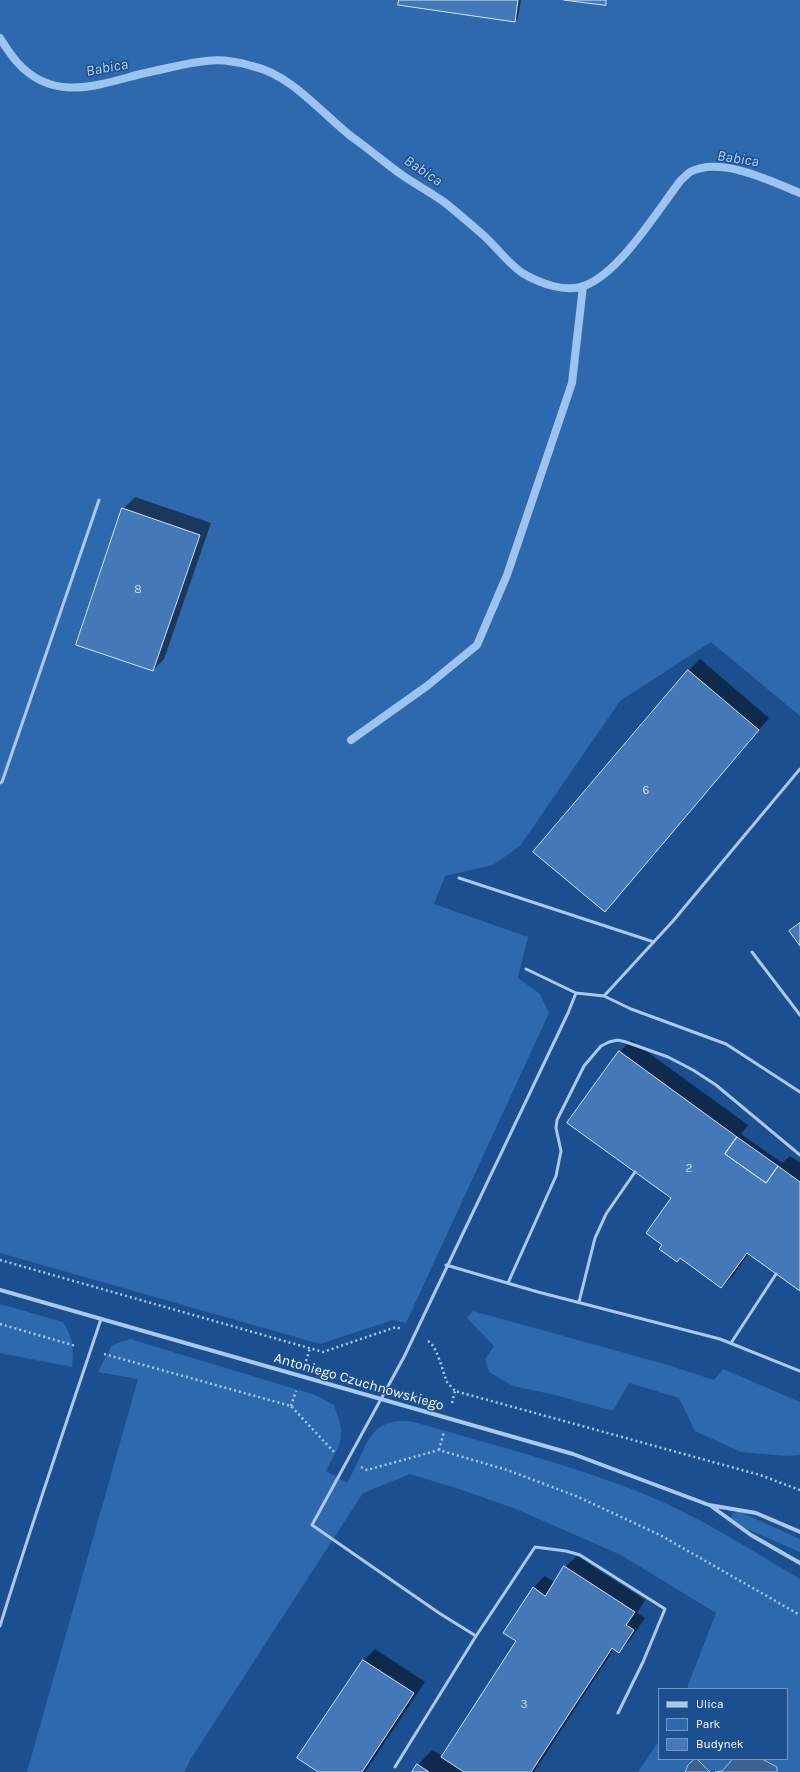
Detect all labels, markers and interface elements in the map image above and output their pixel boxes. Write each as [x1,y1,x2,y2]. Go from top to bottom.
water label: Babica [85,55,129,81]
water label: Babica [716,147,760,171]
water label: Babica [400,152,446,190]
house number: 8 [134,583,142,597]
house number: 6 [643,784,649,798]
house number: 2 [686,1162,692,1176]
street label: Antoniego Czuchnowskiego [272,1350,446,1414]
legend [658,1688,788,1760]
text: Ulica [696,1697,724,1711]
house number: 3 [520,1698,528,1712]
text: Park [696,1717,720,1731]
text: Budynek [696,1737,744,1751]

